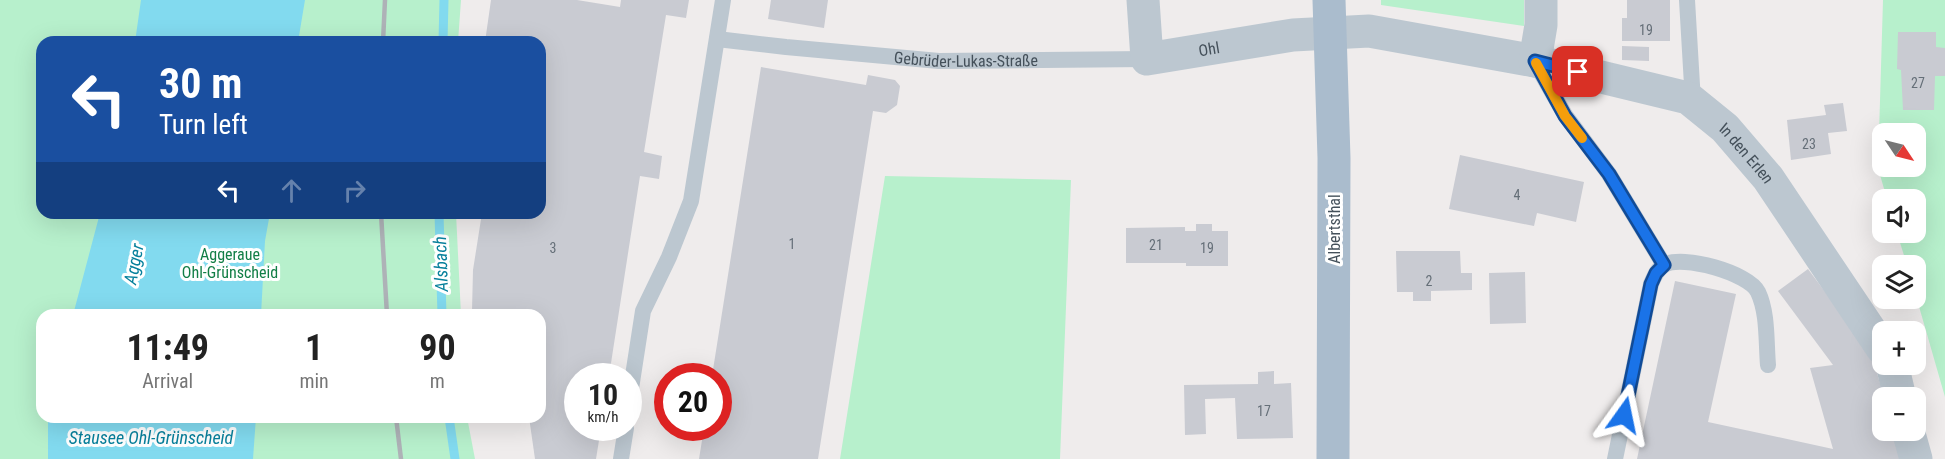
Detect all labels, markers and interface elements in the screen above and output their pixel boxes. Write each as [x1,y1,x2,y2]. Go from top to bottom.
house number: 19 [1639,22,1653,38]
street label: Ohl [1197,38,1221,60]
pin [1552,46,1603,97]
street label: Gebrüder-Lukas-Straße [893,48,1038,71]
icon: arrive [1561,55,1594,88]
text: 30 m [159,59,242,108]
icon: left [60,60,138,138]
house number: 27 [1911,75,1925,91]
text: Turn left [159,109,248,141]
street label: In den Erlen [1716,119,1778,187]
north arrow [1872,123,1926,177]
map controls [1872,123,1926,441]
house number: 23 [1802,136,1816,152]
icon: left [212,174,245,207]
icon: ahead [275,174,308,207]
icon: right [338,174,371,207]
house number: 4 [1514,187,1521,203]
button: sound [1872,189,1926,243]
street label: Albertsthal [1325,194,1344,264]
water label: Alsbach [429,236,452,293]
house number: 1 [789,236,795,252]
house number: 21 [1149,237,1163,253]
house number: 3 [550,240,556,256]
house number: 19 [1200,240,1214,256]
water label: Agger [119,241,148,287]
park label: Aggeraue Ohl-Grünscheid [182,245,278,282]
button: layers [1872,255,1926,309]
house number: 2 [1426,273,1433,289]
button: + [1872,321,1926,375]
text: 11:49 [126,327,209,369]
text: 1 [305,327,323,369]
text: 90 [419,327,456,369]
speed limit sign: 20 [654,363,732,441]
text: Arrival [142,369,193,393]
text: min [299,369,329,393]
text: m [430,369,445,393]
text: 10 [588,377,618,412]
position arrow [1592,383,1656,447]
button: − [1872,387,1926,441]
house number: 17 [1257,403,1271,419]
text: km/h [588,408,618,426]
water label: Stausee Ohl-Grünscheid [69,427,234,448]

